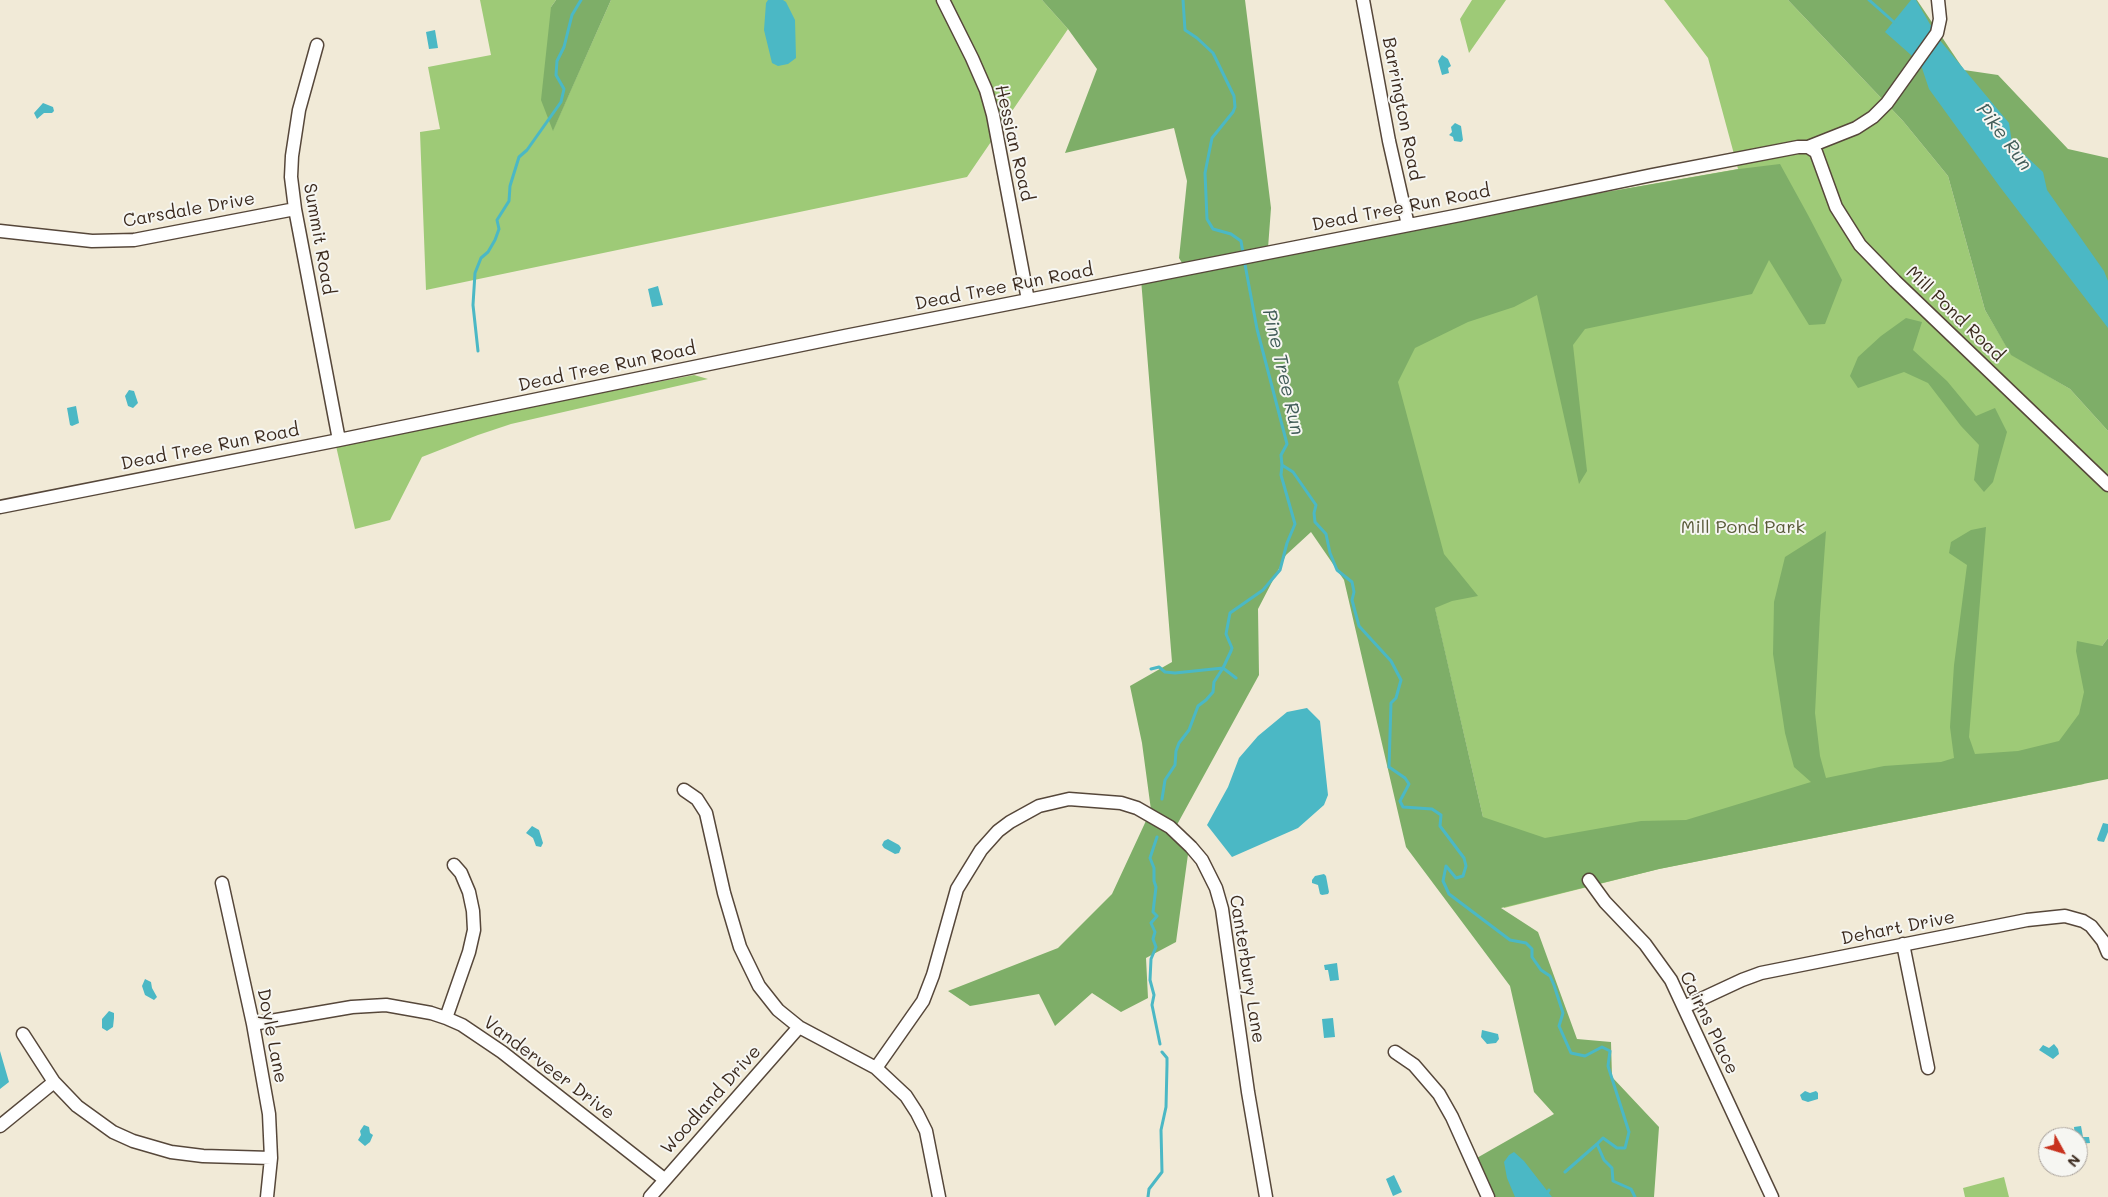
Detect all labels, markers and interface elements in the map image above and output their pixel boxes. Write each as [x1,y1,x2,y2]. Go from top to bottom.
street label: Barrington Road [1378,36,1426,182]
street label: Hessian Road [990,83,1038,203]
water label: Pike Run [1971,99,2037,175]
street label: Dead Tree Run Road [1310,180,1492,236]
street label: Summit Road [299,182,339,296]
street label: Carsdale Drive [121,188,257,232]
street label: Dead Tree Run Road [913,259,1095,315]
street label: Mill Pond Road [1901,262,2009,366]
water label: Pine Tree Run [1257,307,1309,437]
street label: Dead Tree Run Road [516,338,698,396]
street label: Dead Tree Run Road [119,419,301,475]
park label: Mill Pond Park [1681,516,1805,538]
street label: Canterbury Lane [1225,894,1269,1044]
street label: Dehart Drive [1839,906,1957,950]
street label: Cairns Place [1675,968,1743,1078]
street label: Doyle Lane [252,987,292,1085]
street label: Vanderveer Drive [479,1012,619,1124]
street label: Woodland Drive [656,1041,766,1159]
north arrow [2038,1127,2088,1177]
text: N [2064,1151,2085,1171]

